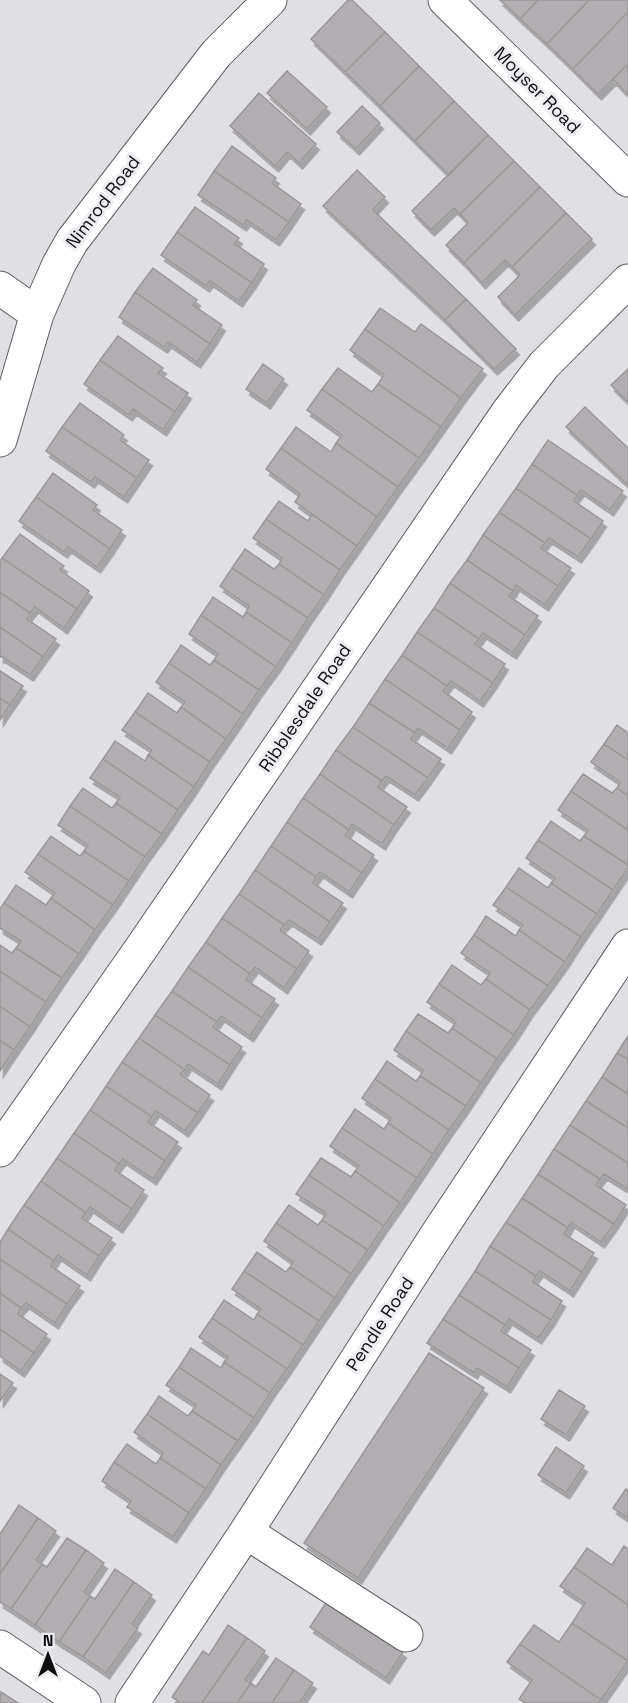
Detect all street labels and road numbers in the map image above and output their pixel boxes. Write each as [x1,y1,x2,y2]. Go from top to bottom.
street label: Moyser Road [489,41,586,138]
street label: Nimrod Road [60,151,145,252]
street label: Ribblesdale Road [253,639,356,776]
street label: Pendle Road [341,1272,419,1375]

